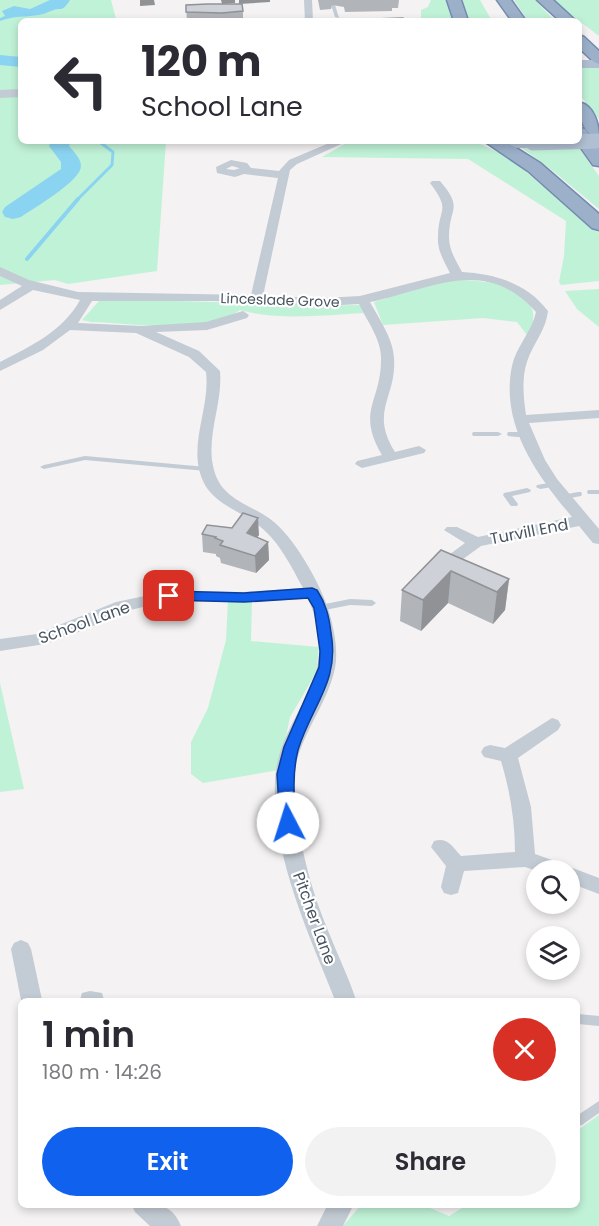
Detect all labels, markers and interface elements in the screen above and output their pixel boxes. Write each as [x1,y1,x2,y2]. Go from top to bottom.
text: 120 m [141,32,262,91]
icon: left [42,42,120,120]
text: School Lane [141,88,303,125]
street label: Linceslade Grove [220,288,340,312]
street label: Turvill End [488,513,570,550]
pin [143,570,194,621]
icon: arrive [152,579,185,612]
street label: School Lane [35,595,133,650]
position arrow [256,791,320,855]
map controls [526,860,580,980]
button: search [526,860,580,914]
street label: Pitcher Lane [287,869,342,968]
button: layers [526,926,580,980]
text: 1 min [42,1009,135,1060]
button: close [493,1018,556,1081]
text: 180 m · 14:26 [42,1058,162,1086]
button: Exit [42,1127,293,1196]
button: Share [305,1127,556,1196]

